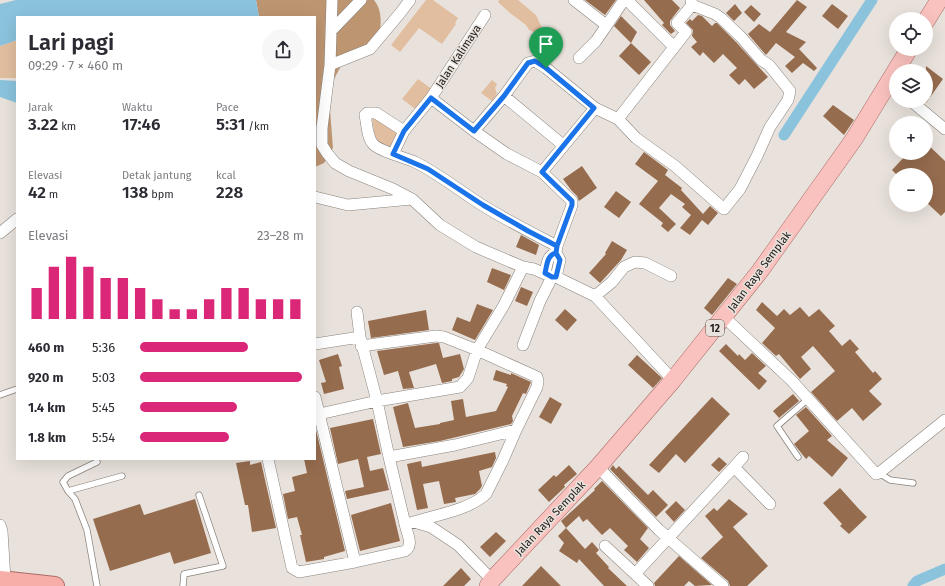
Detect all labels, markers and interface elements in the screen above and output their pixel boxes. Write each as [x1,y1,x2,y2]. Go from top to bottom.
map controls [889,12,933,212]
button: locate [889,12,933,56]
street label: Jalan Kalimaya [433,22,484,90]
pin [529,27,563,68]
text: Lari pagi [28,29,114,56]
button: share [262,29,304,71]
icon: arrive [535,33,557,55]
text: 09:29 · 7 × 460 m [28,58,123,73]
button: layers [889,64,933,108]
text: Jarak [28,101,53,114]
text: Waktu [122,101,153,114]
text: Pace [216,101,239,114]
text: 3.22 [28,114,58,135]
text: 17:46 [122,114,161,135]
text: 5:31 [216,114,245,135]
button: + [889,116,933,160]
text: km [58,120,76,133]
text: /km [245,120,269,133]
button: − [889,168,933,212]
text: Elevasi [28,169,62,182]
text: Detak jantung [122,169,192,182]
text: kcal [216,169,236,182]
text: 42 [28,182,46,203]
text: 138 [122,182,148,203]
text: 228 [216,182,243,203]
text: m [46,188,58,201]
text: bpm [148,188,174,201]
text: Elevasi [28,228,69,243]
text: 23–28 m [257,228,304,243]
street label: Jalan Raya Semplak [725,228,794,314]
road number: 12 [706,320,724,336]
text: 460 m [28,340,64,355]
text: 5:36 [92,340,115,355]
text: 920 m [28,370,63,385]
text: 5:03 [92,370,115,385]
text: 1.4 km [28,400,65,415]
text: 5:45 [92,400,115,415]
text: 1.8 km [28,430,66,445]
text: 5:54 [92,430,115,445]
street label: Jalan Raya Semplak [513,478,588,558]

